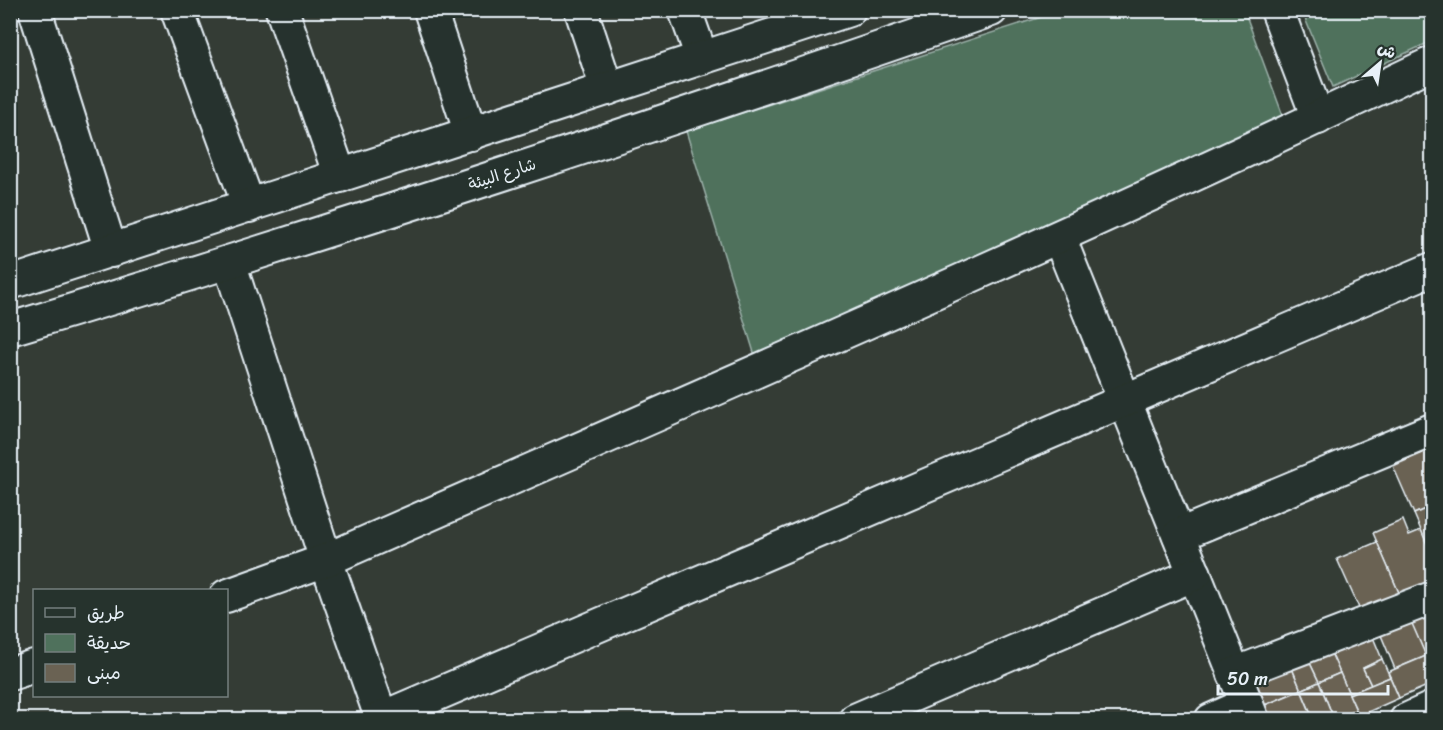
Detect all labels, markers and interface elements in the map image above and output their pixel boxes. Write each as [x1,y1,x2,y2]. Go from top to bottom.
north arrow [1350,33,1410,93]
text: ش [1372,33,1402,67]
street label: شارع البيئة [464,149,540,199]
legend [33,589,228,697]
text: طريق [87,597,125,629]
text: حديقة [87,627,131,659]
text: مبنى [87,657,121,689]
scale bar [1218,658,1388,696]
text: 50 m [1227,663,1268,695]

